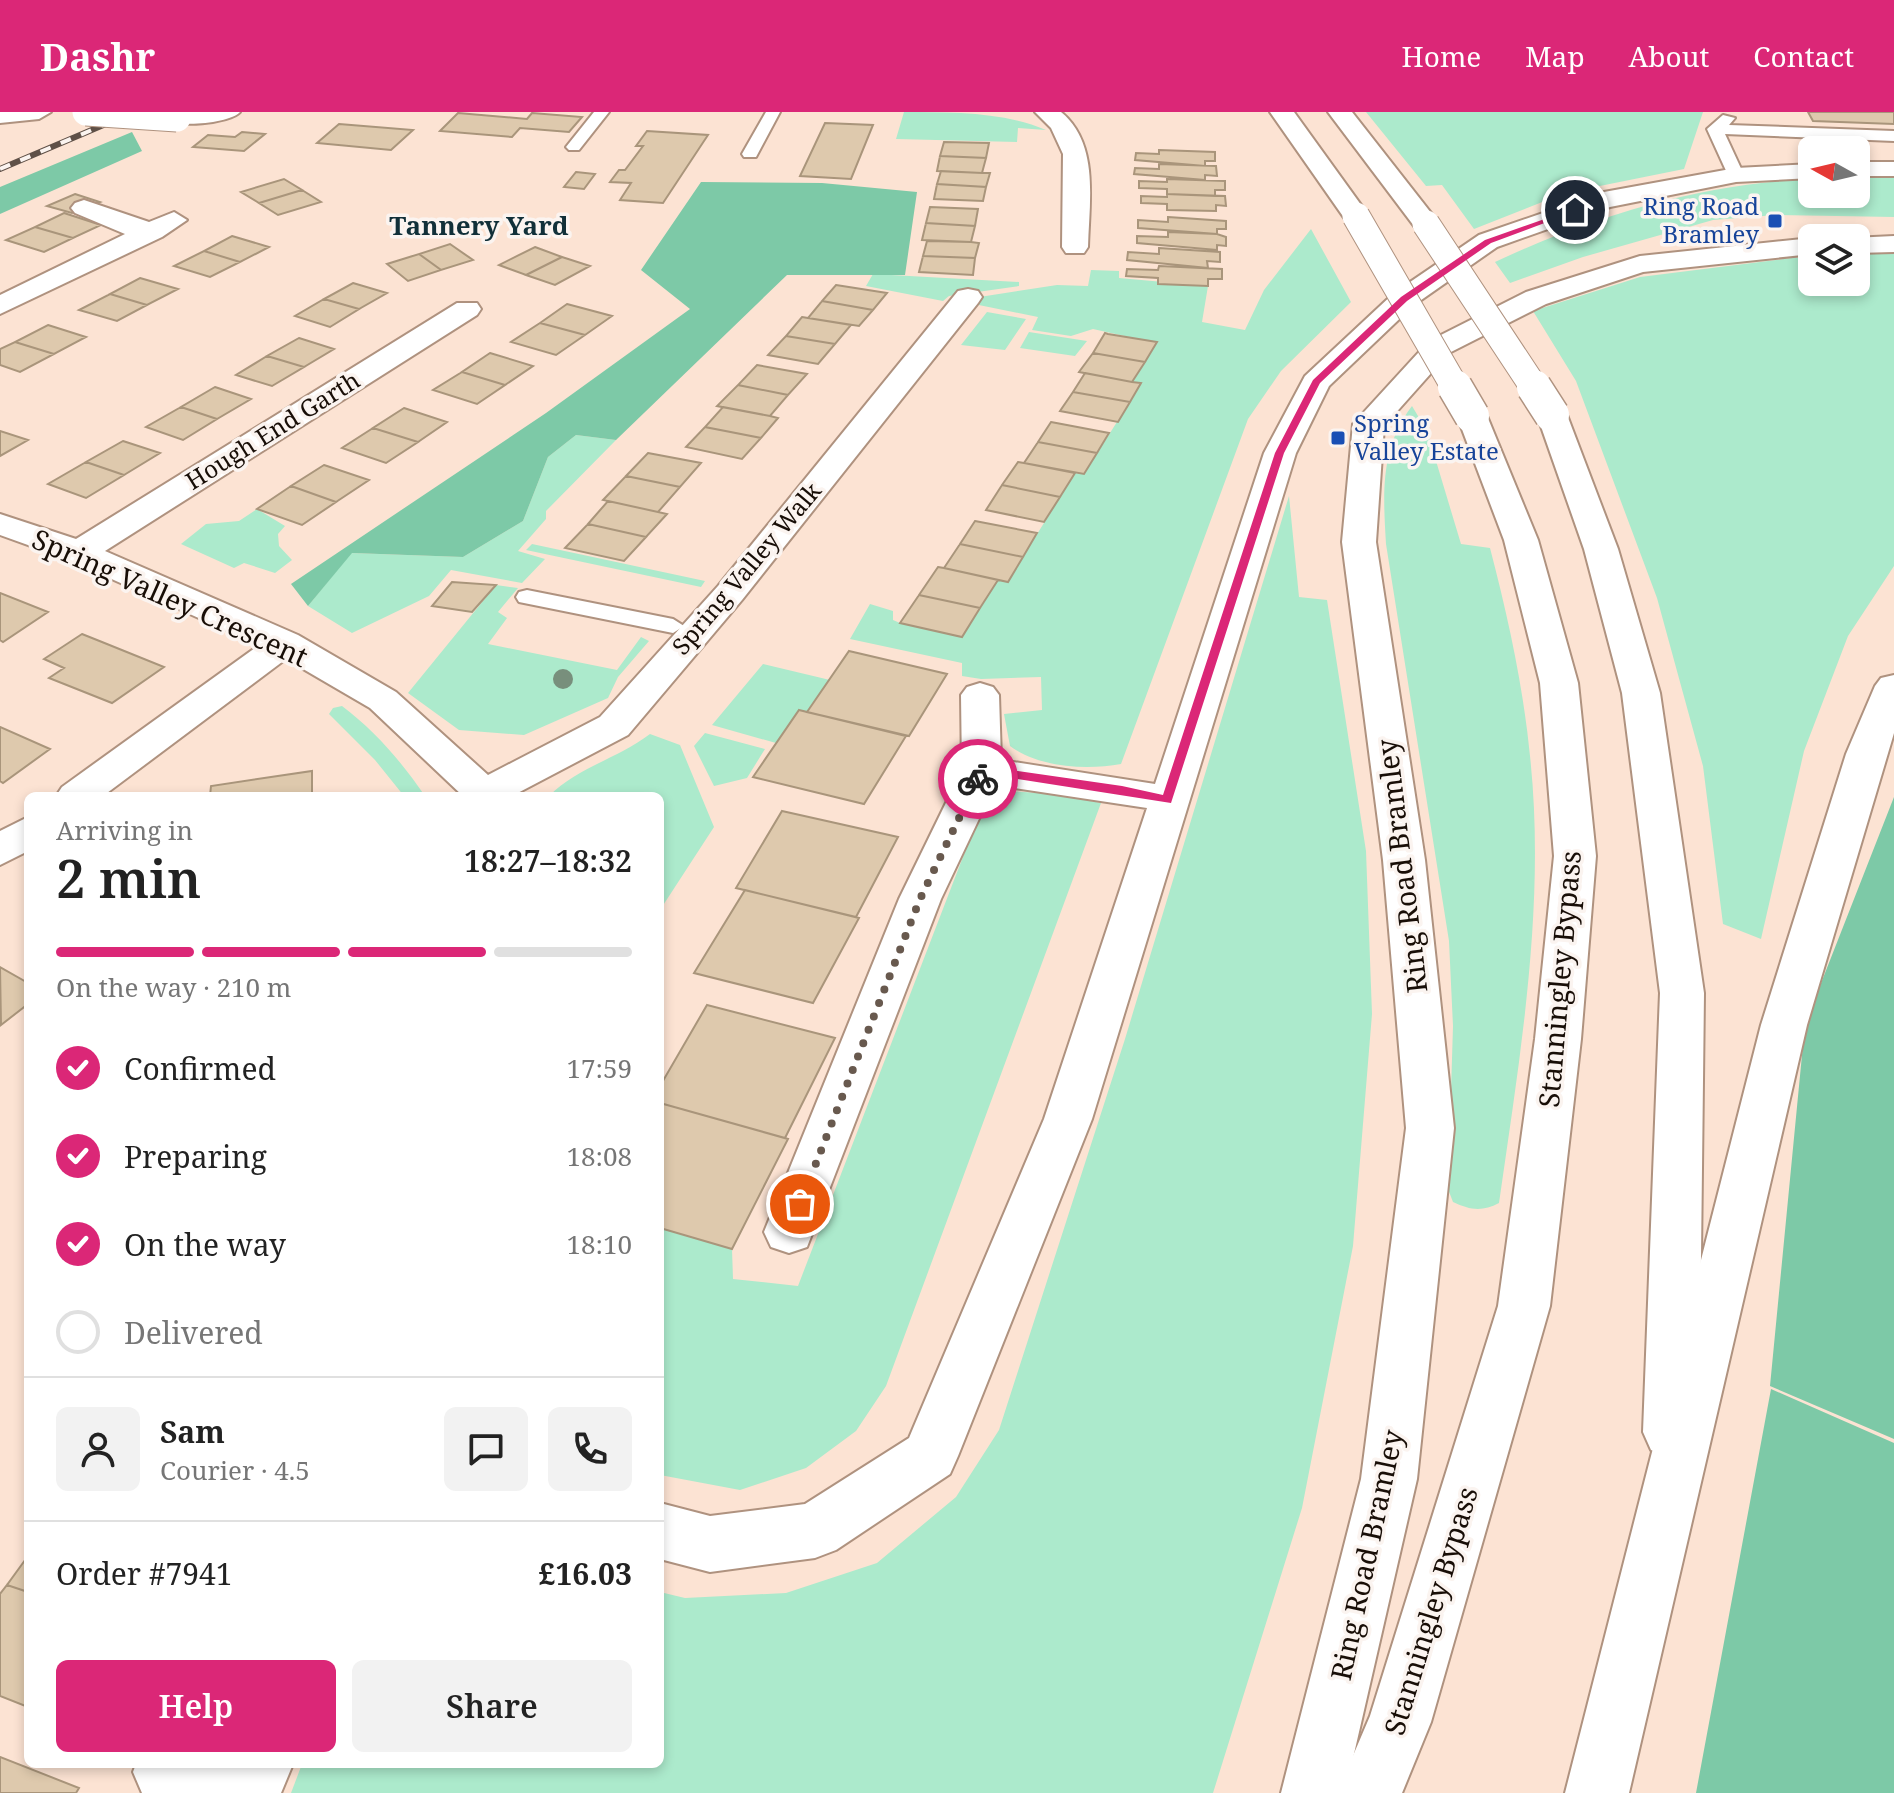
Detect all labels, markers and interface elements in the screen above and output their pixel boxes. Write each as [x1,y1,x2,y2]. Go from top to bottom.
text: Dashr [40,30,155,82]
text: Home [1402,37,1481,75]
text: Map [1525,37,1585,75]
text: About [1629,37,1709,75]
text: Contact [1753,37,1854,75]
north arrow [1798,136,1870,208]
map controls [1798,136,1870,296]
pin [1541,176,1609,244]
icon: home [1553,188,1597,232]
place label: Ring Road Bramley [1643,189,1759,250]
district label: Tannery Yard [389,207,569,243]
marker: Ring Road Bramley [1766,212,1784,230]
button: layers [1798,224,1870,296]
street label: Hough End Garth [179,363,366,497]
place label: Spring Valley Estate [1354,406,1499,467]
marker: Spring Valley Estate [1329,429,1347,447]
street label: Spring Valley Walk [664,474,828,661]
street label: Spring Valley Crescent [27,519,314,675]
street label: Ring Road Bramley [1367,737,1435,995]
courier [938,739,1018,819]
icon: bike [956,757,1000,801]
text: Arriving in [56,812,193,848]
text: 18:27–18:32 [464,840,632,881]
text: 2 min [56,842,201,913]
street label: Stanningley Bypass [1529,849,1589,1109]
text: On the way · 210 m [56,969,291,1005]
icon: check [56,1046,100,1090]
text: Confirmed [124,1048,276,1089]
text: 17:59 [566,1050,632,1086]
icon: check [56,1134,100,1178]
text: Preparing [124,1136,267,1177]
text: 18:08 [566,1138,632,1174]
pin [766,1170,834,1238]
icon: bag [778,1182,822,1226]
icon: check [56,1222,100,1266]
text: On the way [124,1224,286,1265]
text: 18:10 [566,1226,632,1262]
text: Delivered [124,1312,263,1353]
button: person [56,1407,140,1491]
button: chat [444,1407,528,1491]
button: phone [548,1407,632,1491]
text: Sam [160,1411,225,1452]
street label: Ring Road Bramley [1321,1426,1411,1684]
text: Courier · 4.5 [160,1452,310,1488]
street label: Stanningley Bypass [1374,1482,1486,1739]
text: Order #7941 [56,1553,233,1594]
text: £16.03 [539,1553,632,1594]
button: Help [56,1660,336,1752]
button: Share [352,1660,632,1752]

